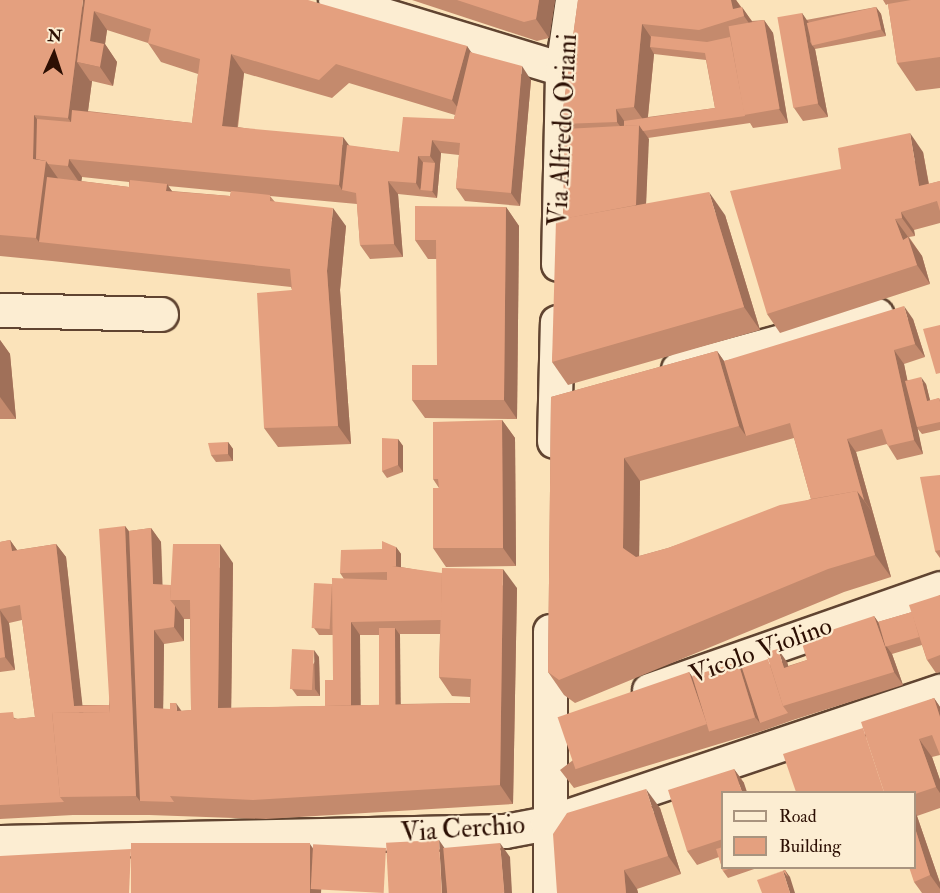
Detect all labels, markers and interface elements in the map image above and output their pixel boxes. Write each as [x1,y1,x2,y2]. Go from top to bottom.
north arrow [24,24,84,84]
text: N [47,26,63,46]
street label: Via Alfredo Oriani [543,33,585,227]
street label: Vicolo Violino [686,611,836,691]
legend [721,791,916,869]
text: Road [779,805,817,828]
street label: Via Cerchio [400,810,526,850]
text: Building [779,835,841,858]

